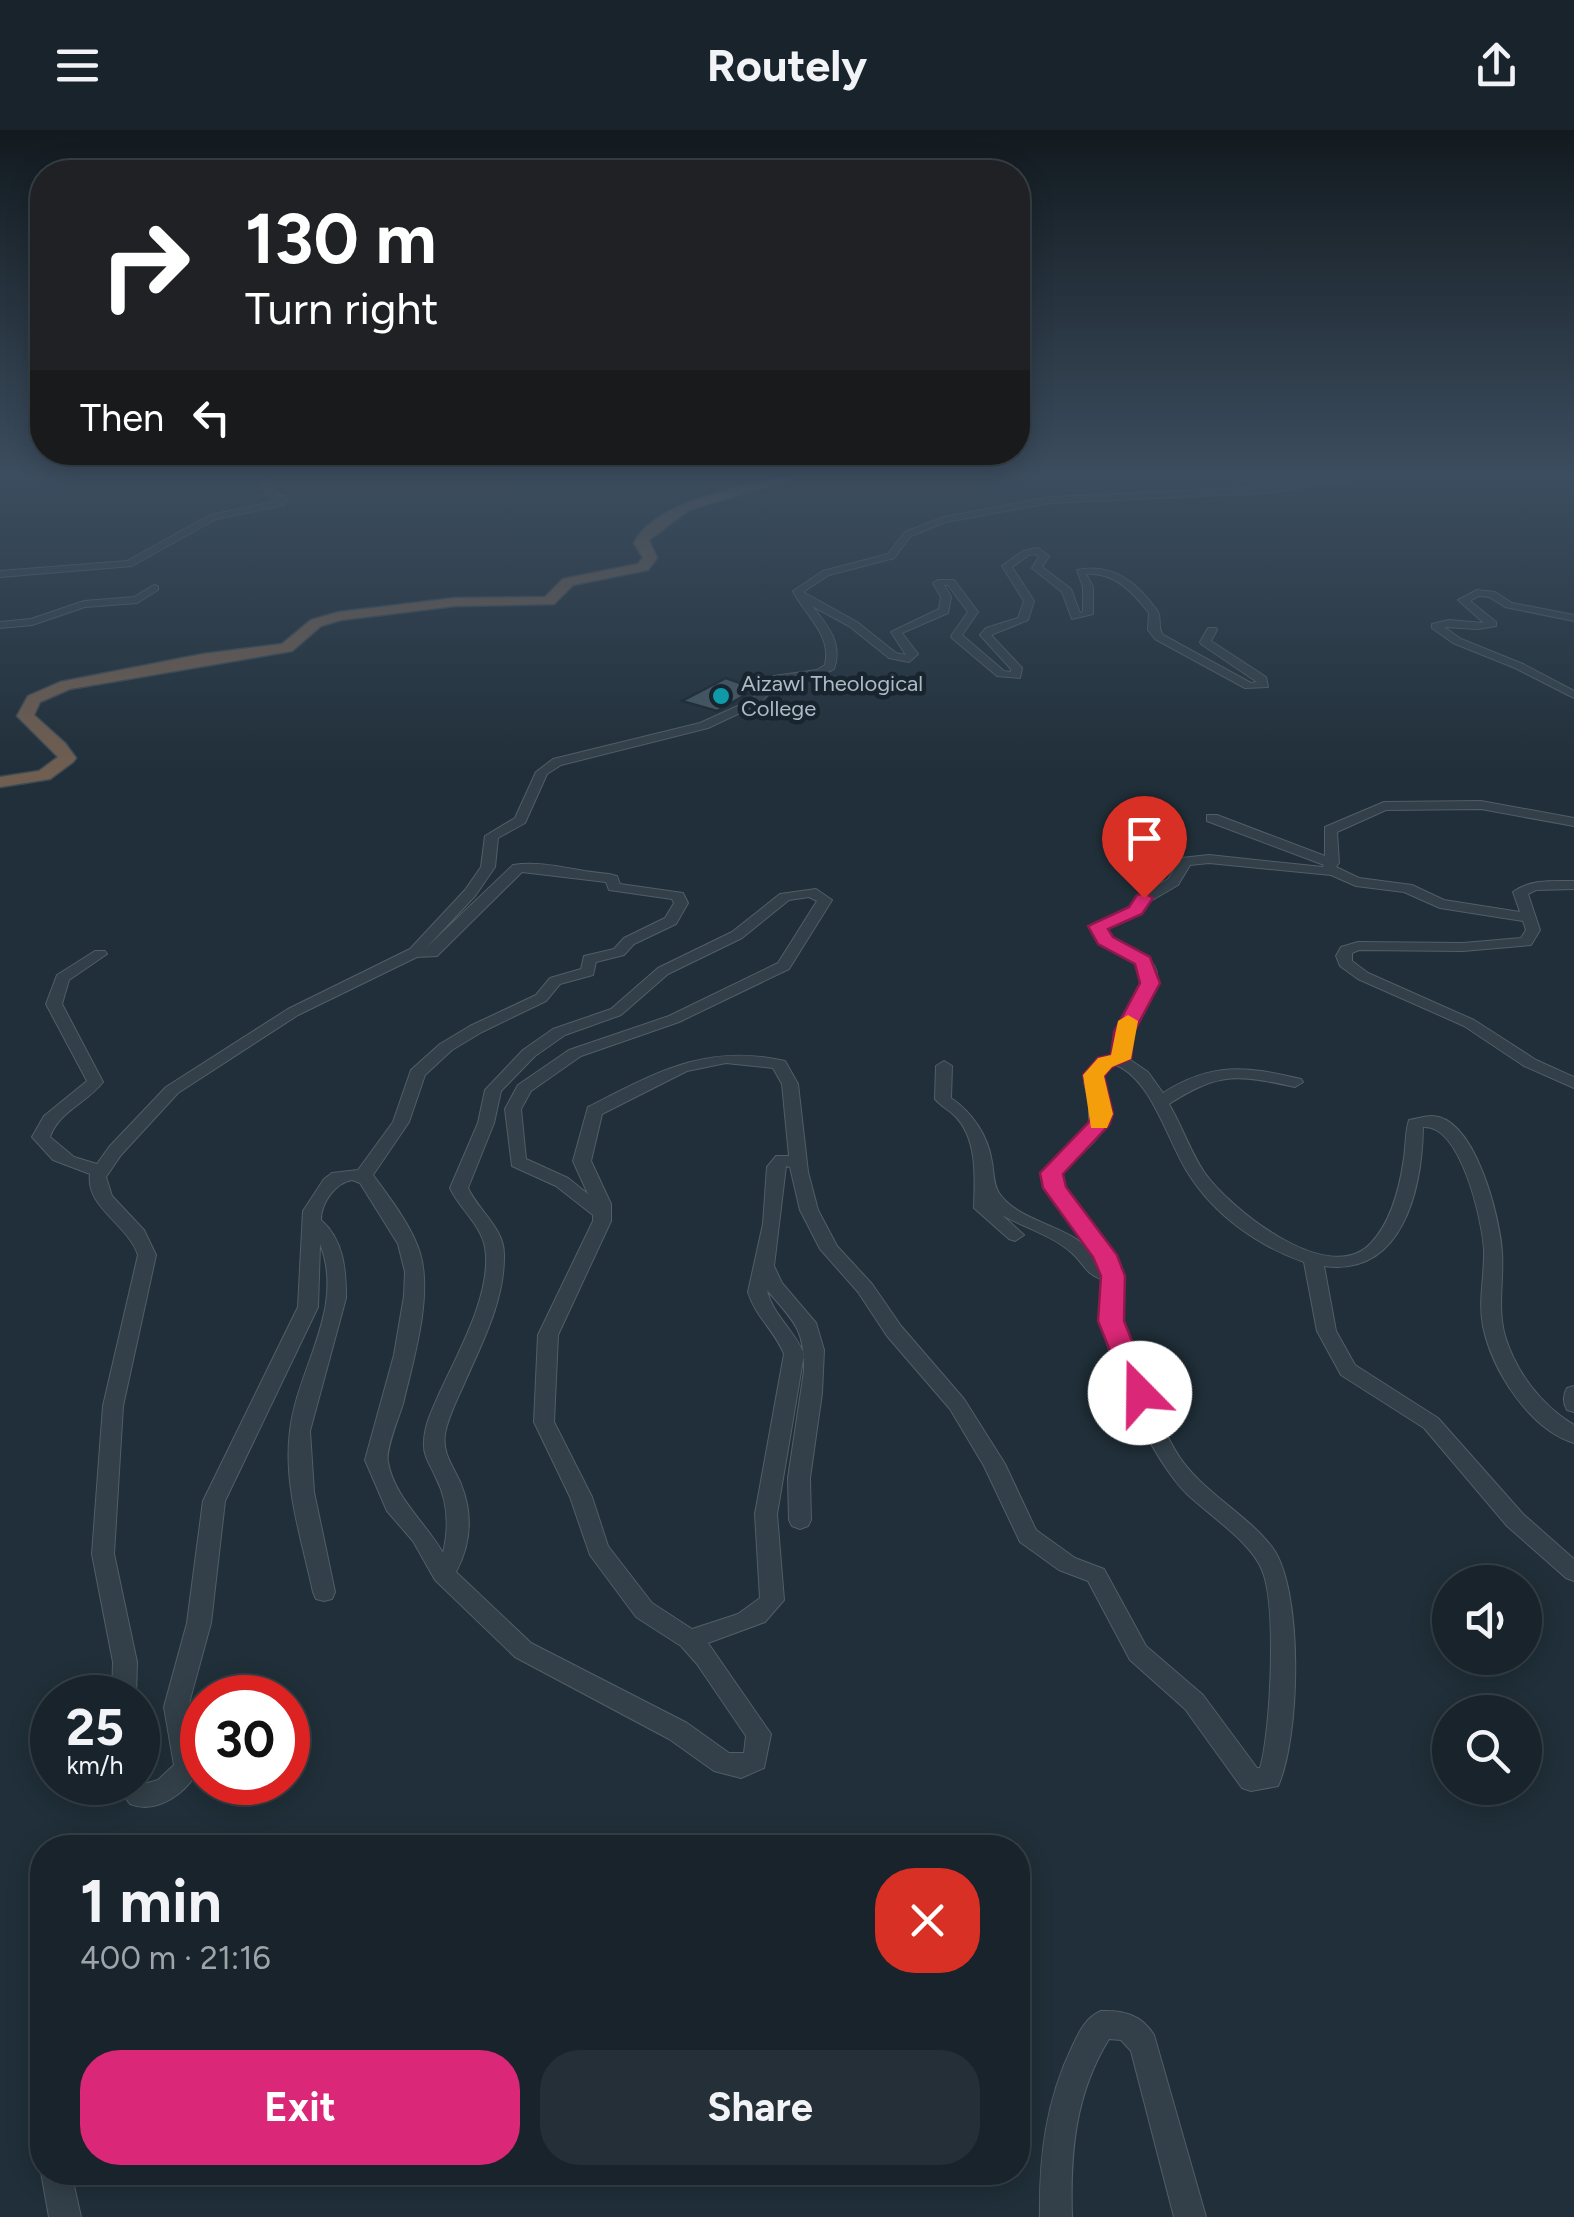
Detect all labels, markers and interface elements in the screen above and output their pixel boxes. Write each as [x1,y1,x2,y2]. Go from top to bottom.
icon: menu [50,38,105,93]
text: Routely [707,38,867,92]
icon: share [1469,38,1524,93]
text: 130 m [245,196,437,281]
icon: right [80,200,210,330]
text: Turn right [245,281,438,335]
icon: left [184,390,239,445]
text: Then [80,395,164,441]
place label: Aizawl Theological College [741,670,923,722]
marker: Aizawl Theological College [710,685,732,707]
pin [1102,796,1187,899]
icon: arrive [1117,811,1172,866]
position arrow [1088,1341,1192,1445]
map controls [1432,1565,1542,1805]
button: sound [1432,1565,1542,1675]
speed limit sign: 30 [180,1675,310,1805]
button: search [1432,1695,1542,1805]
text: 25 [66,1697,124,1758]
text: km/h [66,1750,124,1780]
text: 1 min [80,1865,222,1937]
button: close [875,1868,980,1973]
text: 400 m · 21:16 [80,1939,271,1977]
button: Exit [80,2050,520,2165]
button: Share [540,2050,980,2165]

